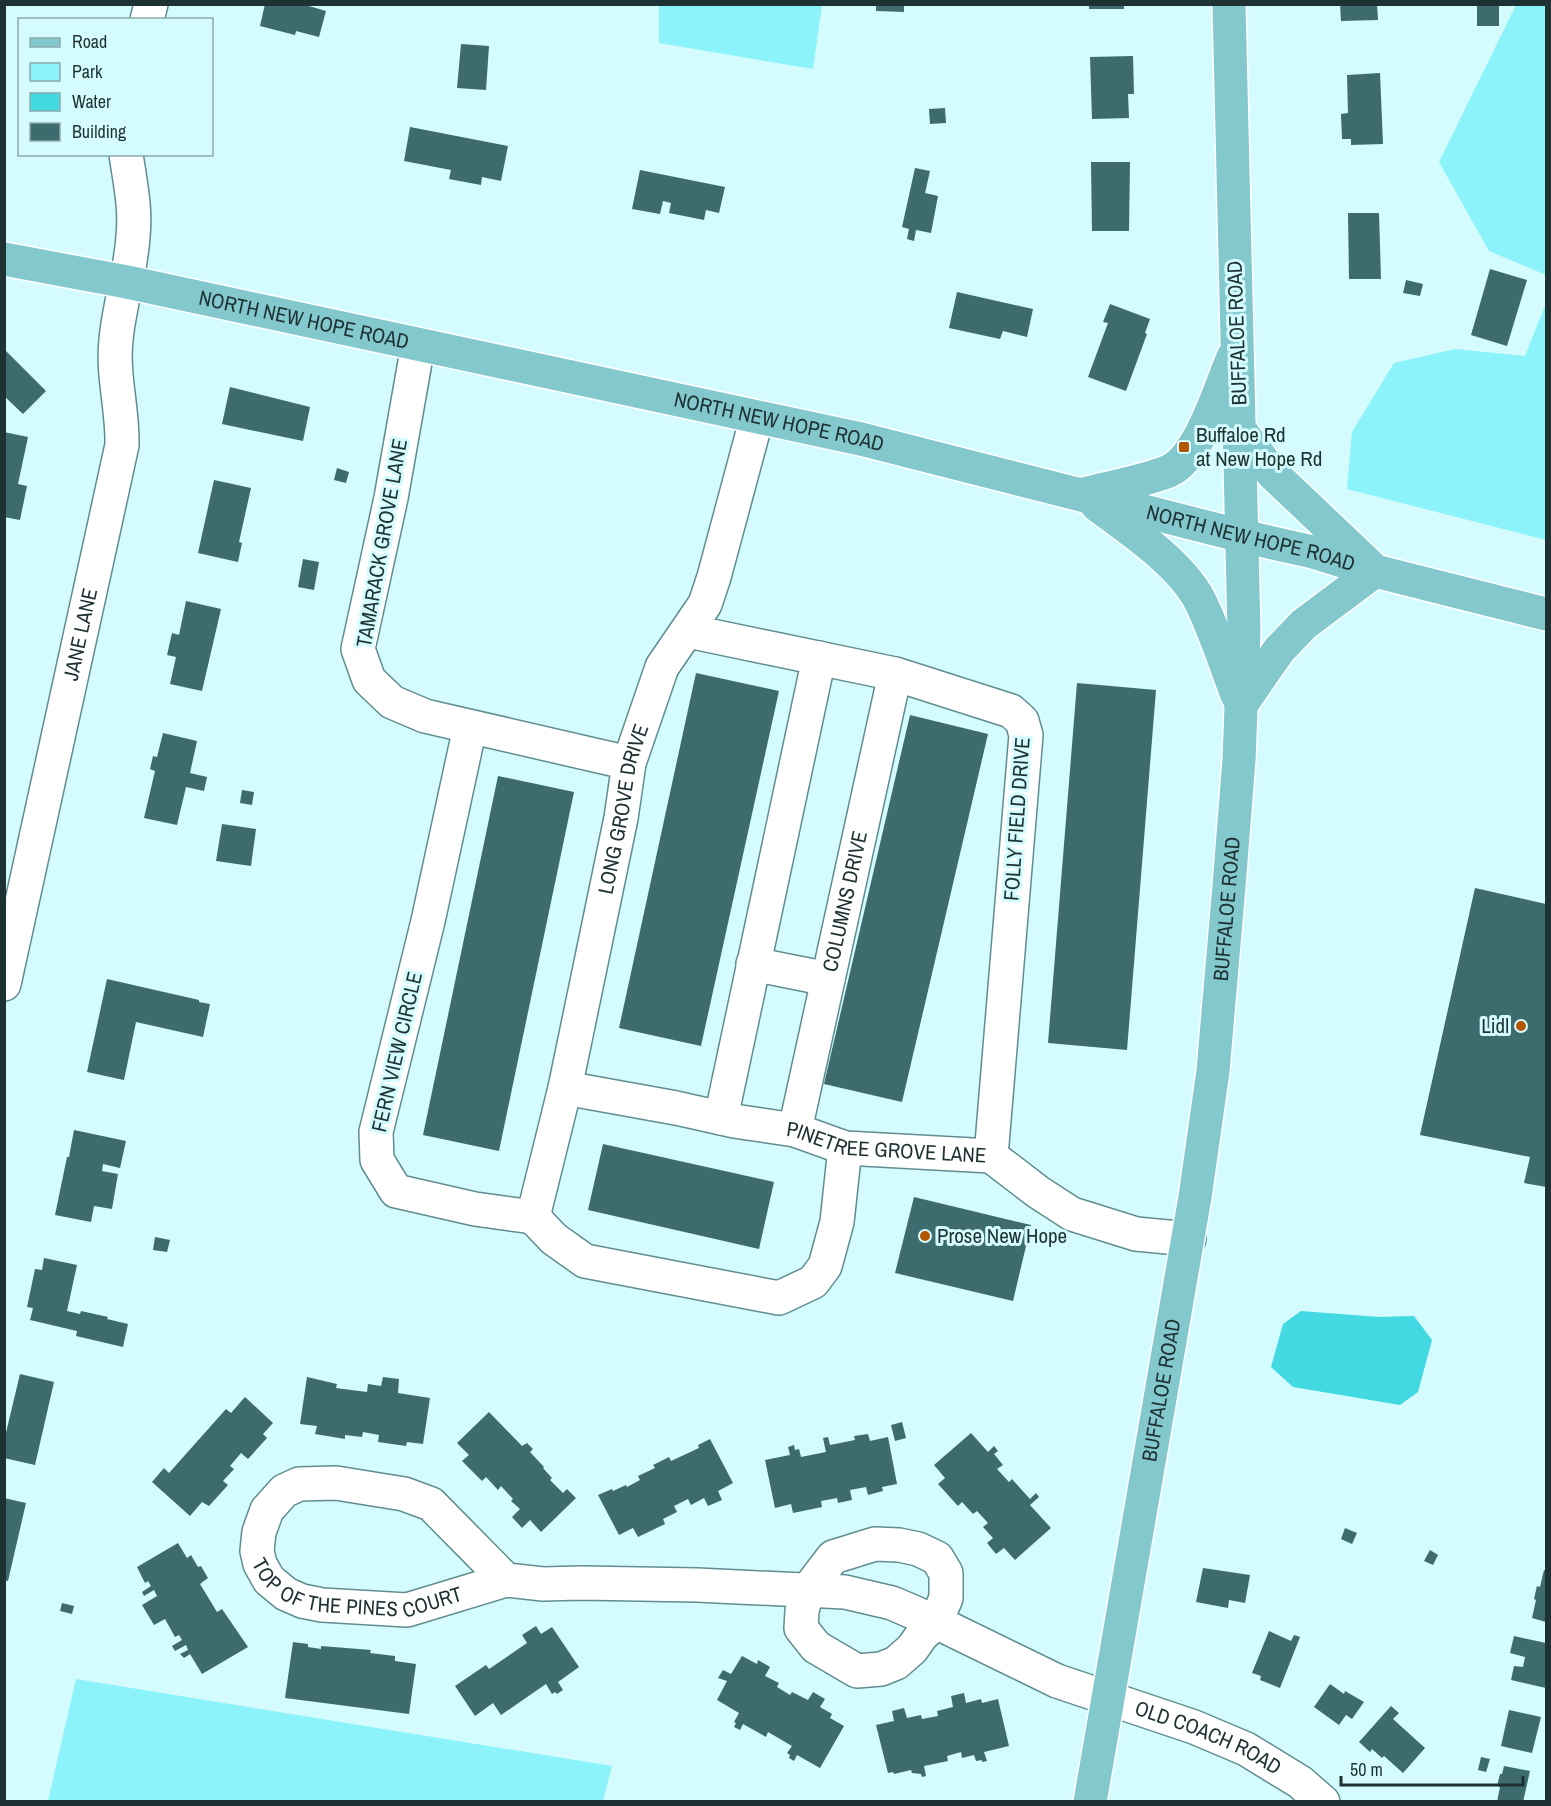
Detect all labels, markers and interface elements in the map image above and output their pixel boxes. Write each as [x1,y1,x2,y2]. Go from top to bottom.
legend [18,18,213,156]
text: Road [72,29,107,54]
text: Park [72,59,103,84]
text: Water [72,89,111,114]
text: Building [72,119,127,144]
street label: BUFFALOE ROAD [1219,260,1254,406]
street label: NORTH NEW HOPE ROAD [196,283,412,356]
street label: NORTH NEW HOPE ROAD [671,384,887,458]
place label: Buffaloe Rd at New Hope Rd [1196,420,1322,473]
street label: TAMARACK GROVE LANE [349,436,414,649]
marker: Buffaloe Rd at New Hope Rd [1177,440,1191,454]
street label: NORTH NEW HOPE ROAD [1144,497,1359,578]
street label: JANE LANE [56,585,104,683]
street label: LONG GROVE DRIVE [591,720,655,897]
street label: FOLLY FIELD DRIVE [996,736,1037,902]
street label: COLUMNS DRIVE [815,828,874,975]
street label: BUFFALOE ROAD [1206,836,1247,982]
street label: FERN VIEW CIRCLE [364,969,429,1135]
place label: Lidl [1481,1011,1509,1040]
marker: Lidl [1514,1019,1528,1033]
street label: PINETREE GROVE LANE [785,1114,987,1170]
place label: Prose New Hope [937,1221,1067,1250]
marker: Prose New Hope [918,1229,932,1243]
street label: BUFFALOE ROAD [1134,1316,1188,1464]
street label: TOP OF THE PINES COURT [245,1552,466,1625]
street label: OLD COACH ROAD [1131,1693,1287,1781]
scale bar [1341,1749,1522,1787]
text: 50 m [1350,1757,1383,1782]

